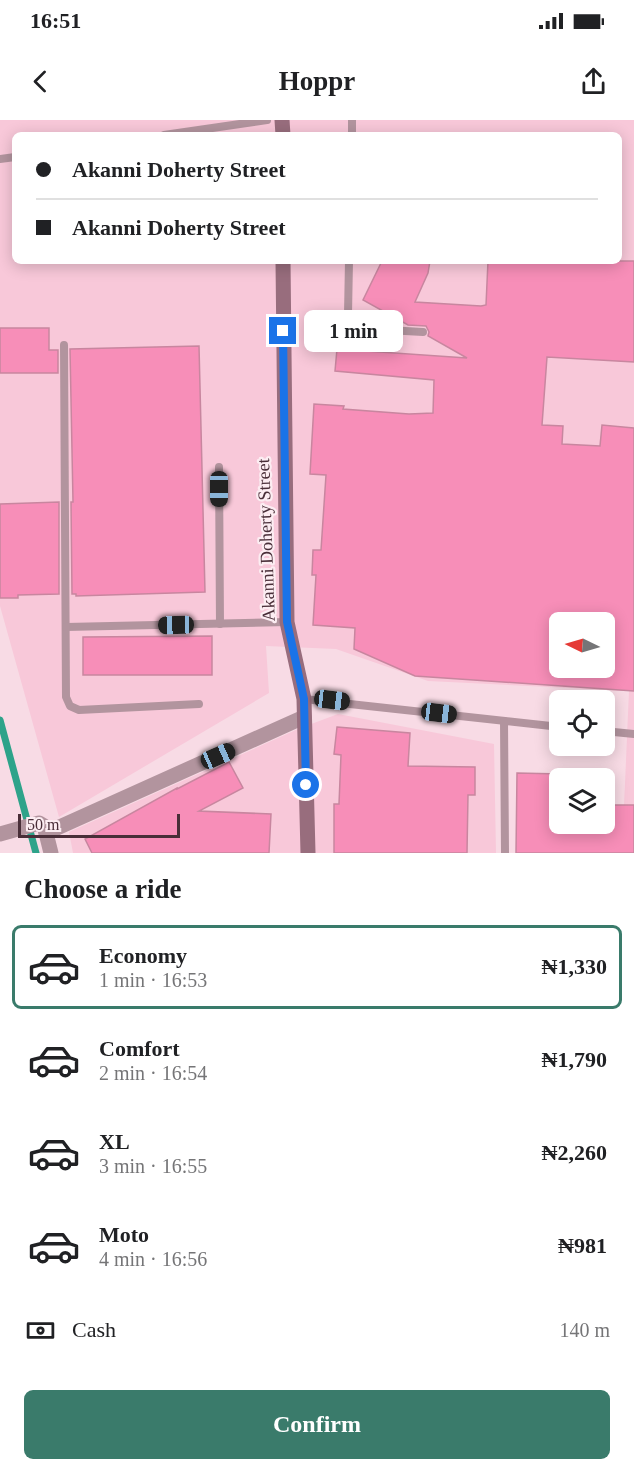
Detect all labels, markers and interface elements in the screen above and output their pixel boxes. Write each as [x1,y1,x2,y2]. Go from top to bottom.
text: 16:51 [30,8,81,33]
icon: back [24,65,57,98]
icon: share [577,65,610,98]
text: Hoppr [279,66,355,96]
text: Akanni Doherty Street [72,157,285,182]
text: Akanni Doherty Street [72,215,285,240]
callout: 1 min [304,310,403,352]
route end [269,317,296,344]
text: 1 min [329,320,378,342]
street label: Akanni Doherty Street [253,458,279,622]
car [210,471,228,507]
north arrow [549,612,615,678]
map controls [549,612,615,834]
car [158,616,194,634]
car [313,689,351,711]
button: locate [549,690,615,756]
car [420,702,458,724]
car [198,740,238,772]
button: layers [549,768,615,834]
route start [292,771,319,798]
scale bar [18,811,180,838]
text: 50 m [27,816,59,833]
text: Choose a ride [24,874,182,904]
icon: car [27,940,81,994]
text: Economy [99,943,187,968]
text: ₦1,330 [542,954,607,979]
text: 1 min · 16:53 [99,969,207,991]
icon: car [27,1033,81,1087]
text: Comfort [99,1036,180,1061]
text: ₦1,790 [542,1047,607,1072]
text: 2 min · 16:54 [99,1062,207,1084]
icon: car [27,1126,81,1180]
text: XL [99,1129,130,1154]
text: ₦2,260 [542,1140,607,1165]
text: 3 min · 16:55 [99,1155,207,1177]
icon: car [27,1219,81,1273]
text: Moto [99,1222,149,1247]
text: ₦981 [558,1233,607,1258]
text: 4 min · 16:56 [99,1248,207,1270]
icon: cash [24,1314,57,1347]
text: Cash [72,1317,116,1342]
text: 140 m [559,1319,610,1341]
button: Confirm [24,1390,610,1459]

